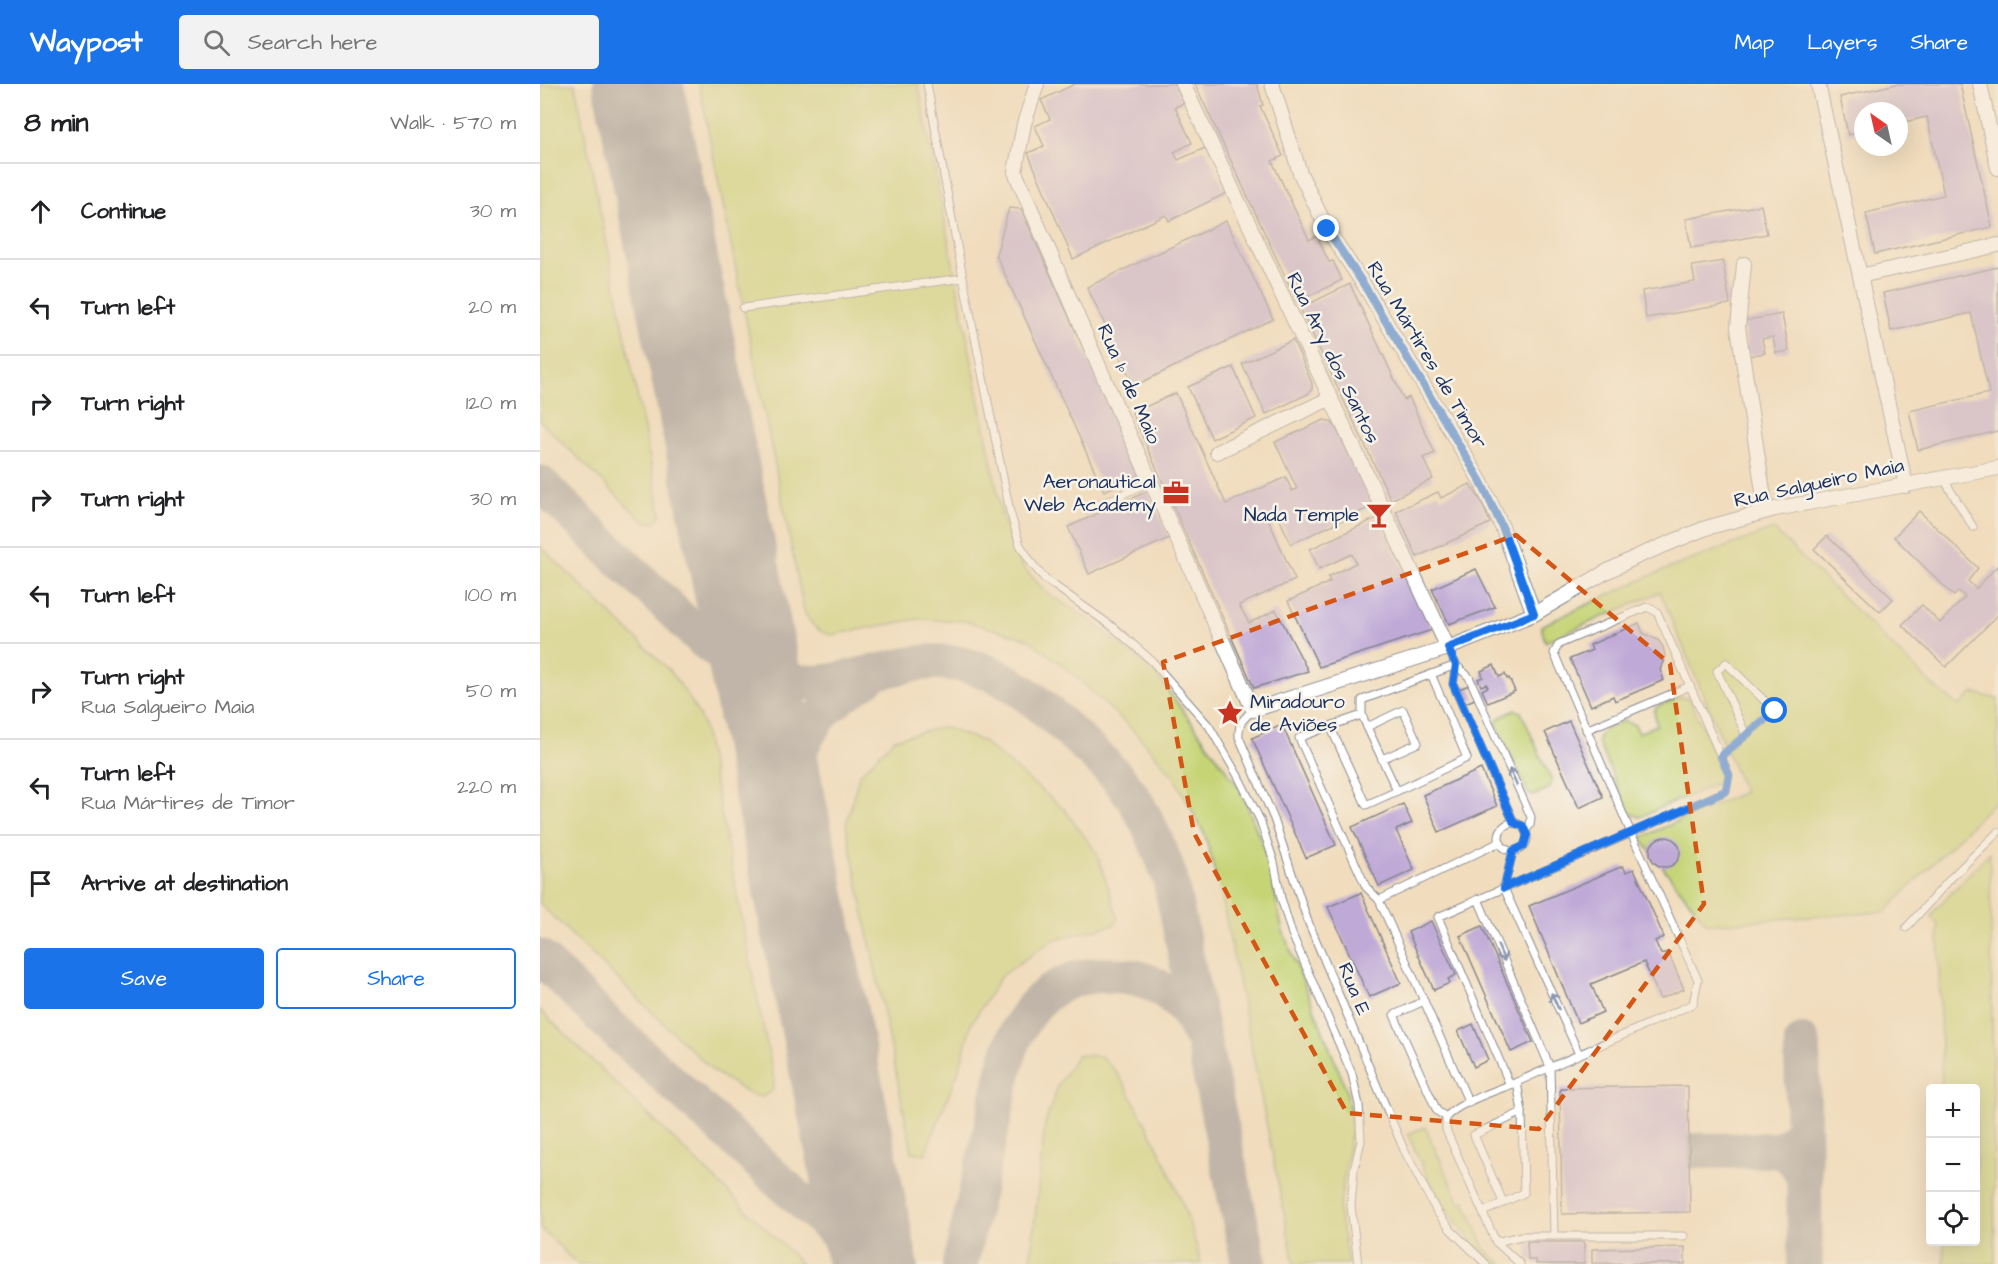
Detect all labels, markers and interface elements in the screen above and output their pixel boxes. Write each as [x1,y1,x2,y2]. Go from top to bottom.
search box [179,15,599,69]
text: Waypost [30,23,143,62]
icon: search [200,26,233,59]
text: Search here [248,27,378,58]
text: Map [1734,28,1774,57]
text: Layers [1807,28,1877,57]
text: Share [1910,28,1968,57]
north arrow [1854,102,1908,156]
text: 8 min [24,105,88,141]
text: Walk · 570 m [390,109,516,137]
icon: ahead [24,195,57,228]
text: Continue [81,196,166,227]
text: 30 m [470,197,516,225]
route end [1313,215,1339,241]
street label: Rua Mártires de Timor [1360,256,1494,454]
street label: Rua Ary dos Santos [1278,268,1387,449]
icon: left [24,291,57,324]
text: Turn left [81,292,175,323]
text: 20 m [468,293,516,321]
street label: Rua 1º de Maio [1090,320,1168,448]
icon: right [24,387,57,420]
text: Turn right [81,388,184,419]
text: 120 m [466,389,516,417]
street label: Rua Salgueiro Maia [1731,451,1907,516]
place label: Aeronautical Web Academy [1024,468,1156,520]
office icon: Aeronautical Web Academy [1161,478,1191,508]
icon: right [24,483,57,516]
text: Turn right [81,484,184,515]
text: 30 m [470,485,516,513]
bar icon: Nada Temple [1364,500,1394,530]
place label: Nada Temple [1244,501,1359,529]
icon: left [24,579,57,612]
text: Turn left [81,580,175,611]
text: 100 m [465,581,516,609]
text: Turn right [81,662,184,693]
icon: right [24,675,57,708]
text: 50 m [466,677,516,705]
place label: Miradouro de Aviões [1250,688,1345,739]
text: Rua Salgueiro Maia [81,693,254,721]
route start [1761,697,1787,723]
place icon: Miradouro de Aviões [1215,698,1245,728]
text: Turn left [81,758,175,789]
one-way arrow [1507,768,1518,787]
icon: left [24,771,57,804]
text: 220 m [457,773,516,801]
text: Rua Mártires de Timor [81,789,295,817]
icon: arrive [24,867,57,900]
text: Arrive at destination [81,868,288,899]
one-way arrow [1496,943,1507,962]
button: Save [24,948,264,1009]
button: Share [276,948,516,1009]
street label: Rua E [1331,959,1377,1020]
one-way arrow [1549,992,1560,1011]
map controls [1926,1084,1980,1246]
button: + [1926,1084,1980,1138]
button: − [1926,1138,1980,1192]
button: locate [1926,1192,1980,1246]

